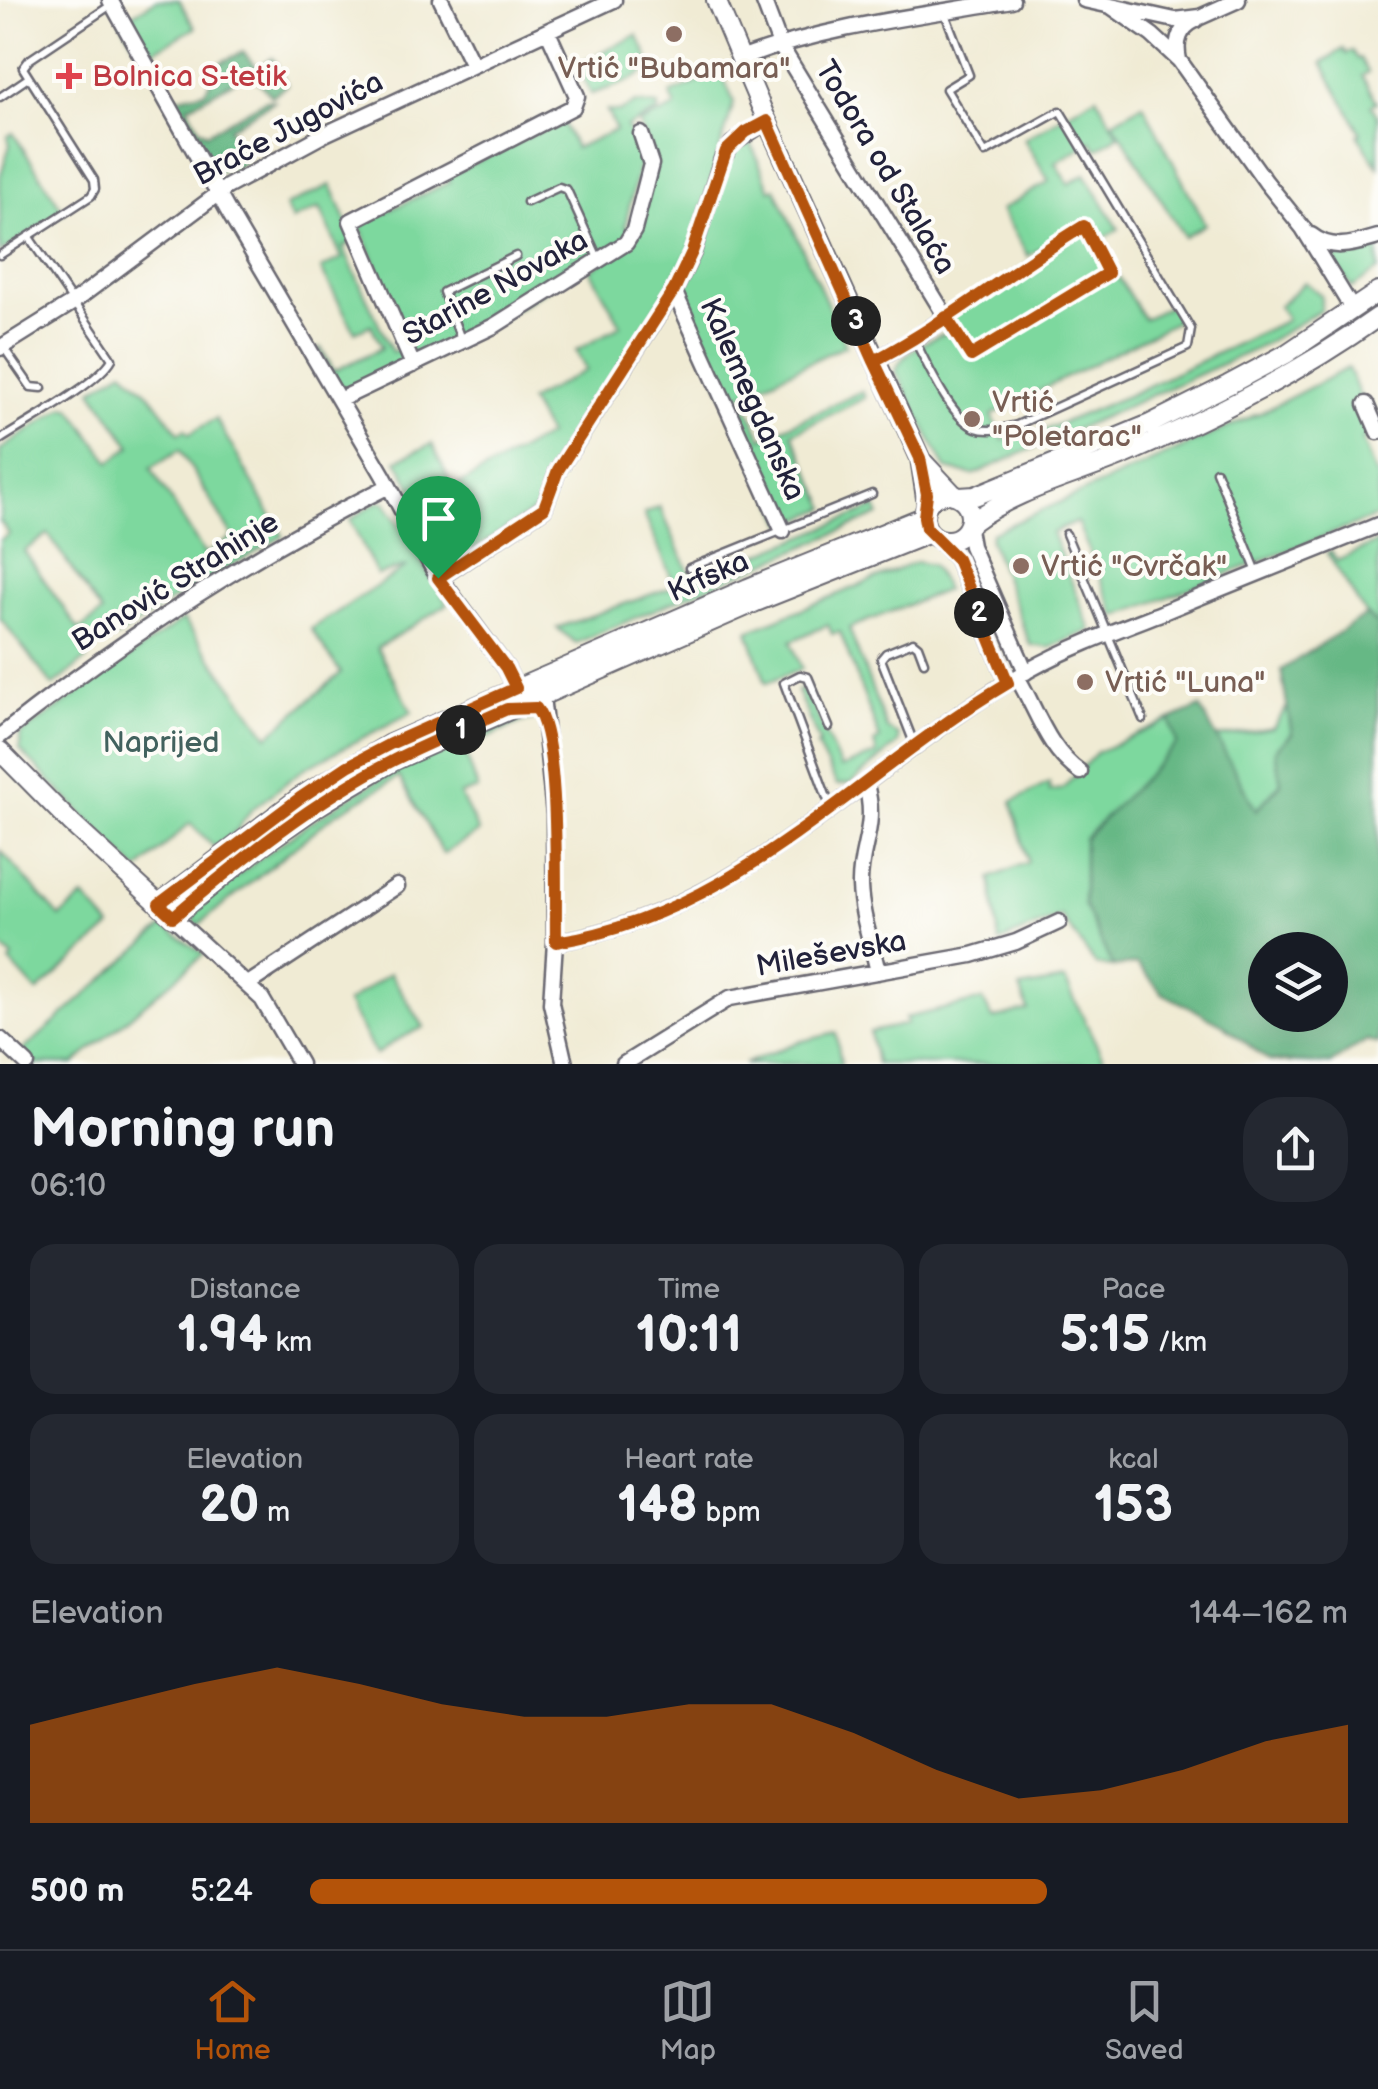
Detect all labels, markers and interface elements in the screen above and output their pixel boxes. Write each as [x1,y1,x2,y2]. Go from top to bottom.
marker: Vrtić "Bubamara" [663,23,685,45]
place label: Vrtić "Bubamara" [558,51,790,87]
street label: Todora od Stalaća [807,54,963,281]
place label: Bolnica S-tetik [92,59,287,95]
marker: Bolnica S-tetik [56,63,82,89]
street label: Braće Jugovića [188,64,389,194]
street label: Starine Novaka [397,222,594,353]
street label: Kalemegdanska [691,293,813,506]
pin: 3 [831,296,881,346]
text: 3 [848,304,864,337]
place label: Vrtić "Poletarac" [992,385,1142,455]
marker: Vrtić "Poletarac" [961,408,983,430]
pin [396,476,481,579]
icon: arrive [411,491,466,546]
street label: Banović Strahinje [66,504,285,660]
street label: Krfska [662,543,754,611]
place label: Vrtić "Cvrčak" [1041,549,1227,585]
marker: Vrtić "Cvrčak" [1010,555,1032,577]
pin: 2 [954,588,1004,638]
text: 2 [971,596,987,629]
place label: Vrtić "Luna" [1105,665,1265,701]
marker: Vrtić "Luna" [1074,671,1096,693]
pin: 1 [436,705,486,755]
text: 1 [455,713,467,746]
park label: Naprijed [103,725,219,761]
street label: Mileševska [753,923,909,985]
map controls [1248,932,1348,1032]
button: layers [1248,932,1348,1032]
text: Morning run [30,1096,335,1163]
button: share [1243,1097,1348,1202]
text: 06:10 [30,1167,106,1206]
text: Distance [189,1273,301,1306]
text: Time [658,1273,720,1306]
text: Pace [1101,1273,1165,1306]
text: 1.94 [177,1306,268,1366]
text: 10:11 [636,1306,742,1366]
text: 5:15 [1059,1306,1150,1366]
text: km [268,1326,312,1359]
text: /km [1150,1326,1207,1359]
text: Elevation [186,1443,303,1476]
text: Heart rate [624,1443,754,1476]
text: kcal [1108,1443,1158,1476]
text: 20 [199,1476,259,1536]
text: 148 [617,1476,698,1536]
text: 153 [1094,1476,1173,1536]
text: m [259,1496,290,1529]
text: bpm [698,1496,761,1529]
text: Elevation [30,1594,163,1633]
text: 144–162 m [1190,1594,1348,1633]
text: 500 m [30,1872,124,1911]
text: 5:24 [190,1872,253,1911]
tab: Home [195,1974,271,2067]
tab: Map [660,1974,716,2067]
tab: Saved [1105,1974,1183,2067]

